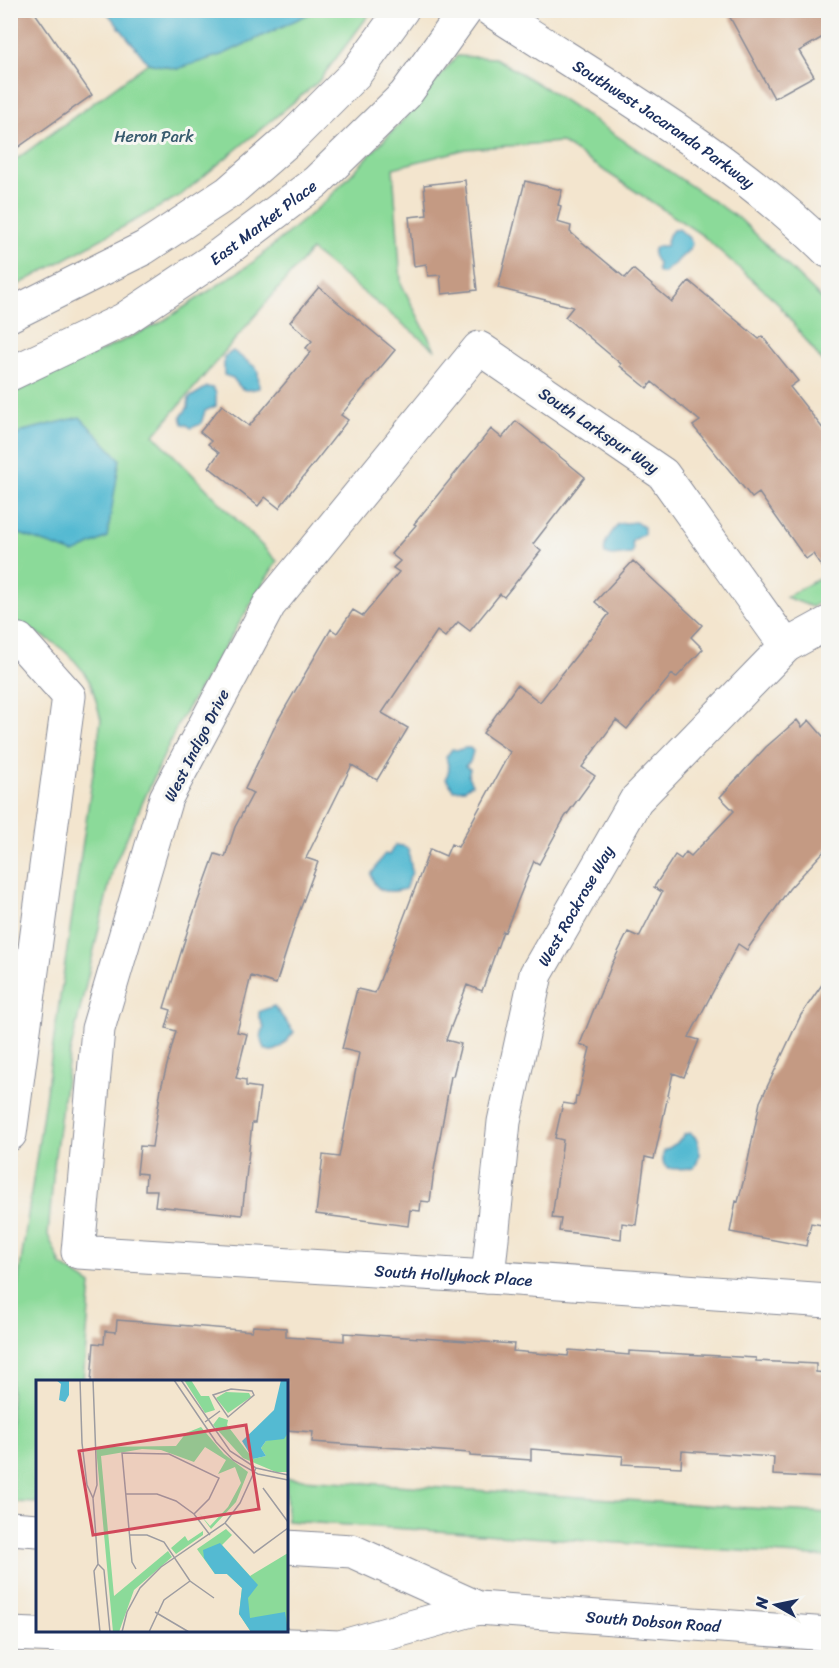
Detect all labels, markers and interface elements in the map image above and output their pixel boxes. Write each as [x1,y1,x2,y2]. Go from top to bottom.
street label: Southwest Jacaranda Parkway [567,52,762,197]
park label: Heron Park [114,122,194,151]
street label: East Market Place [203,172,323,273]
street label: South Larkspur Way [532,379,666,482]
street label: West Indigo Drive [155,684,237,807]
street label: West Rockrose Way [529,839,622,972]
street label: South Hollyhock Place [374,1256,534,1295]
inset map [36,1380,288,1632]
north arrow [746,1575,806,1635]
text: N [746,1594,777,1611]
street label: South Dobson Road [585,1602,723,1641]

